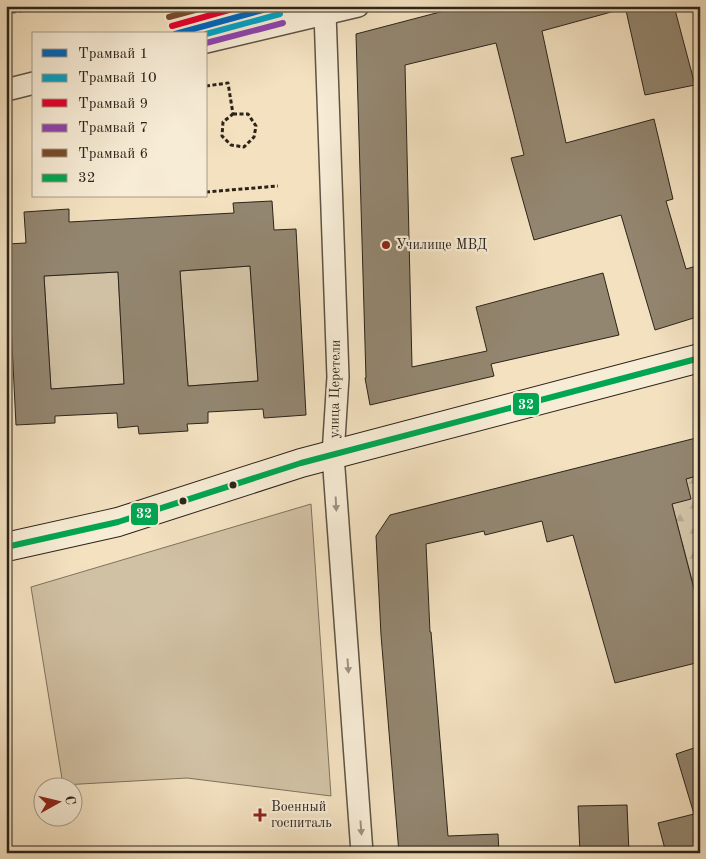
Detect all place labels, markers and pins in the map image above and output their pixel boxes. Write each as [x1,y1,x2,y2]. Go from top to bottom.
place label: Училище МВД [396,238,487,252]
marker: Училище МВД [380,239,392,251]
unlabelled marker [228,480,238,490]
unlabelled marker [178,496,188,506]
place label: Военный госпиталь [271,800,332,830]
marker: Военный госпиталь [253,808,267,822]

